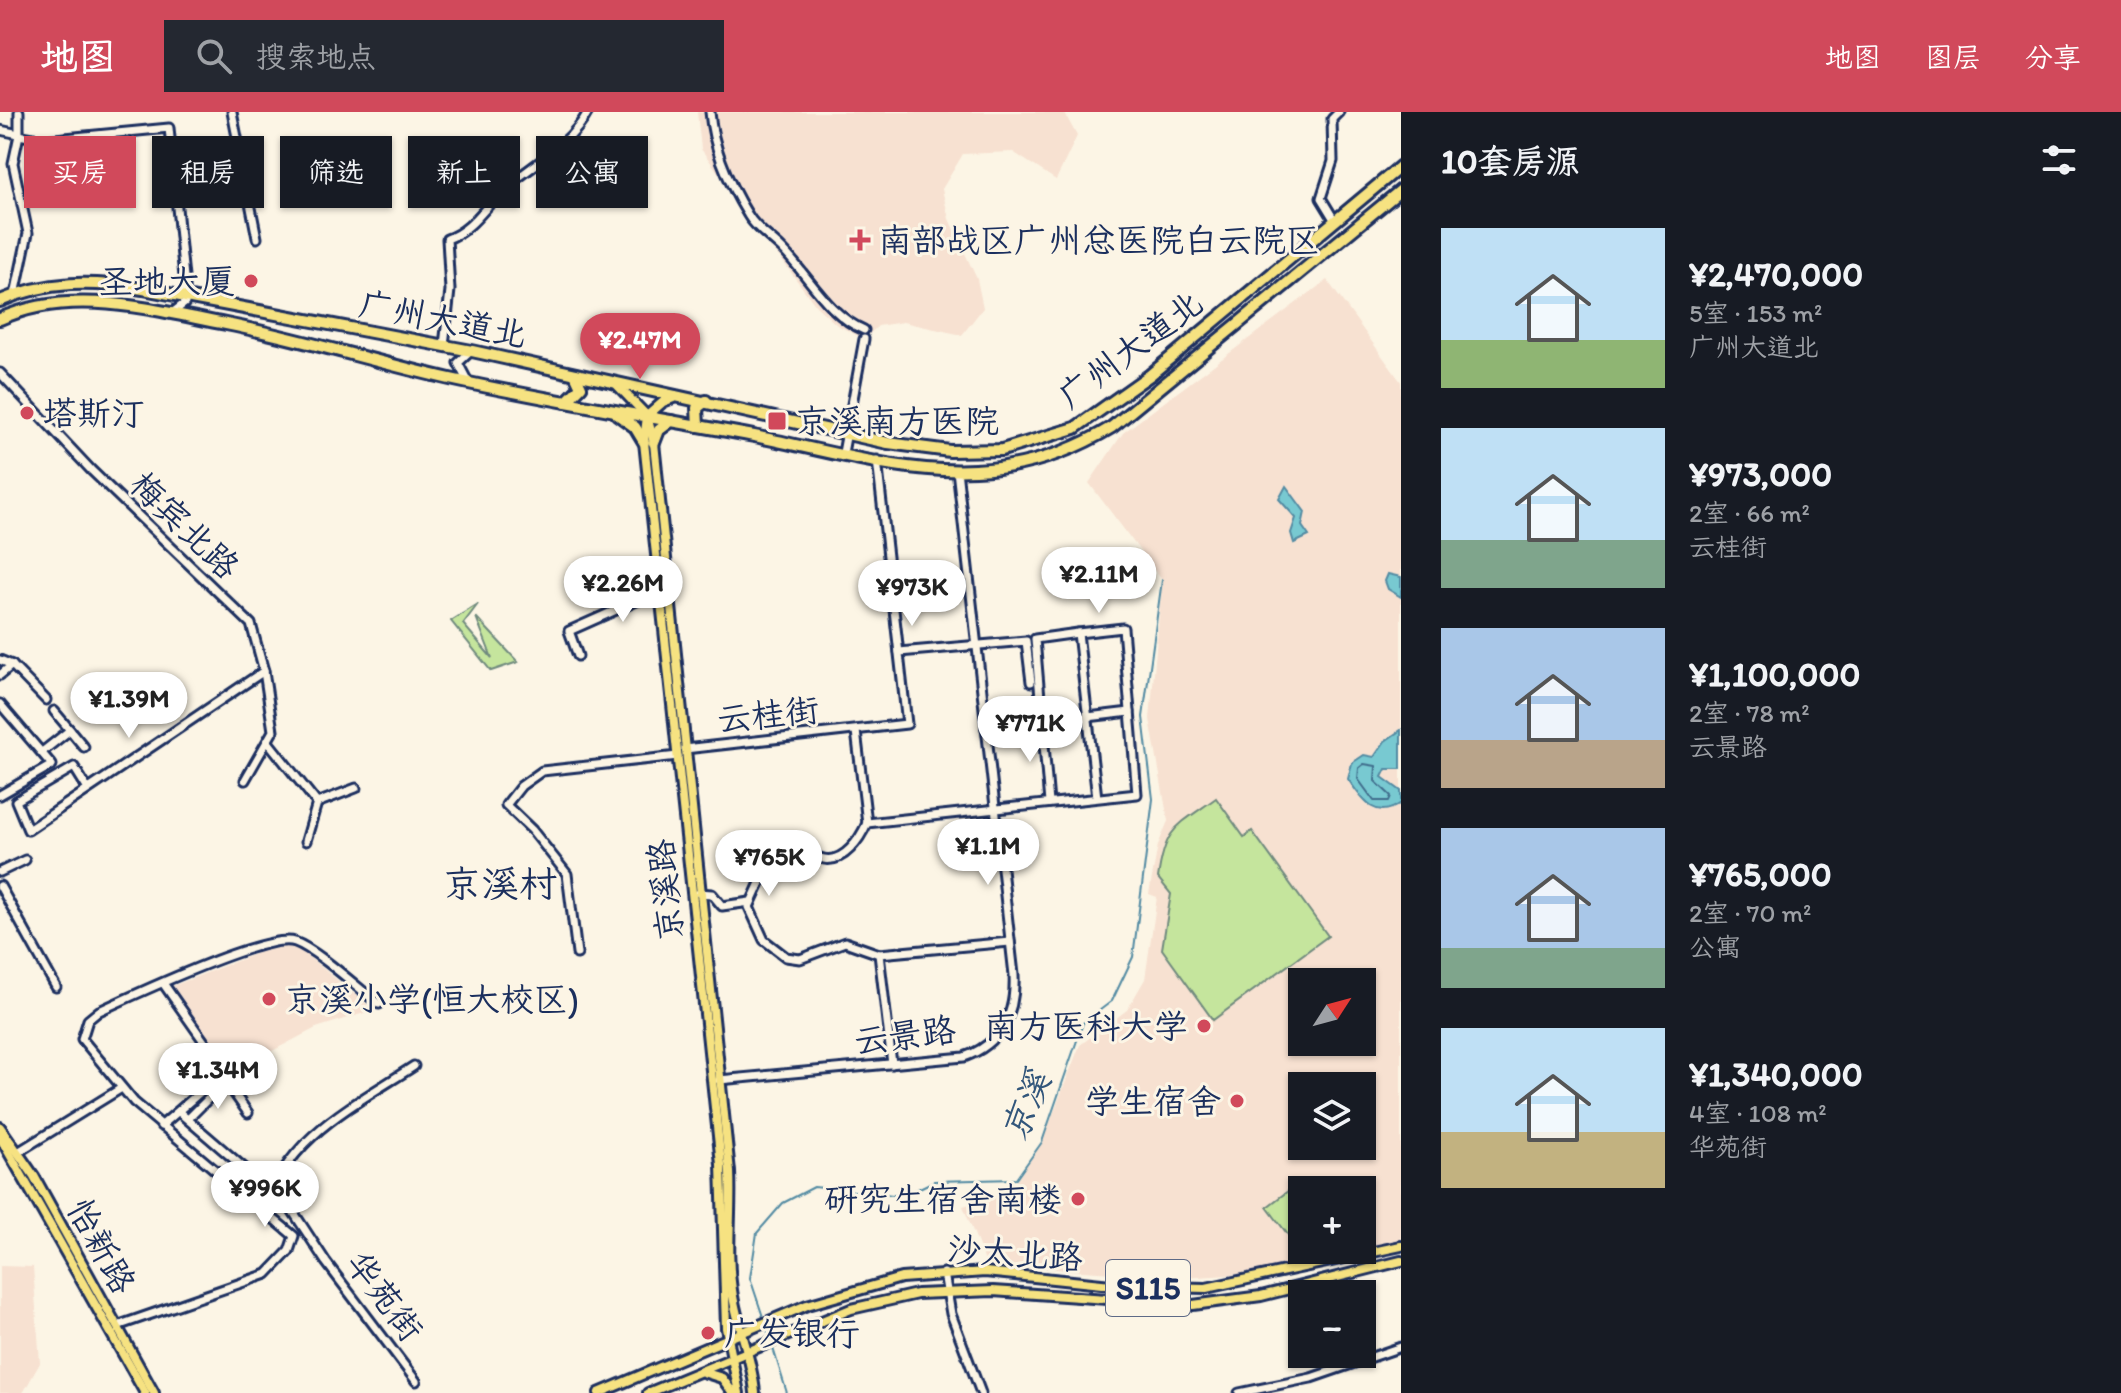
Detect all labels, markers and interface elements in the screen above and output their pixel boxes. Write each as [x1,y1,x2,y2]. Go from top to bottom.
search box [164,20,724,92]
text: 地图 [40,34,116,80]
icon: search [192,34,236,78]
text: 搜索地点 [256,38,376,75]
text: 地图 [1825,40,1881,74]
text: 图层 [1925,40,1981,74]
text: 分享 [2025,40,2081,74]
chip: 买房 [24,136,136,208]
chip: 租房 [152,136,264,208]
chip: 筛选 [280,136,392,208]
chip: 新上 [408,136,520,208]
chip: 公寓 [536,136,648,208]
icon: filters [2037,138,2081,182]
text: 10套房源 [1441,141,1580,182]
place label: 南部战区广州总医院白云院区 [878,220,1320,261]
marker: 南部战区广州总医院白云院区 [849,229,871,251]
text: ¥2,470,000 [1689,254,1863,295]
icon: home [1505,260,1601,356]
place label: 圣地大厦 [99,261,235,302]
marker: 圣地大厦 [242,272,260,290]
street label: 广州大道北 [1050,282,1211,417]
street label: 广州大道北 [356,283,530,356]
text: 5室 · 153 m² [1689,297,1822,329]
pin: ¥2.47M [575,313,705,381]
text: ¥2.47M [598,323,682,355]
text: 广州大道北 [1689,331,1819,363]
place label: 塔斯汀 [43,393,145,434]
place label: 京溪南方医院 [795,401,999,442]
marker: 塔斯汀 [18,404,36,422]
marker: 京溪南方医院 [766,410,788,432]
text: ¥973,000 [1689,454,1832,495]
icon: home [1505,460,1601,556]
street label: 梅宾北路 [121,463,248,587]
text: 2室 · 66 m² [1689,497,1810,529]
text: 云桂街 [1689,531,1767,563]
pin: ¥2.11M [1034,547,1164,615]
pin: ¥2.26M [558,556,688,624]
text: ¥2.11M [1059,557,1139,589]
pin: ¥973K [856,560,968,628]
text: ¥2.26M [582,566,664,598]
text: ¥973K [876,570,948,602]
text: ¥1,100,000 [1689,654,1860,695]
icon: home [1505,660,1601,756]
pin: ¥1.39M [64,672,194,740]
text: ¥1.39M [88,682,170,714]
street label: 云桂街 [715,689,821,740]
pin: ¥771K [974,696,1086,764]
text: 2室 · 78 m² [1689,697,1810,729]
text: ¥771K [995,706,1065,738]
text: 云景路 [1689,731,1767,763]
pin: ¥1.1M [932,819,1044,887]
text: ¥1.1M [955,829,1021,861]
pin: ¥765K [713,830,825,898]
street label: 京溪路 [640,837,691,943]
text: ¥765K [733,840,805,872]
text: ¥765,000 [1689,854,1832,895]
icon: home [1505,860,1601,956]
district label: 京溪村 [443,861,557,907]
text: 2室 · 70 m² [1689,897,1811,929]
text: 公寓 [1689,931,1741,963]
north arrow [1288,968,1376,1056]
map controls [1288,968,1376,1368]
place label: 京溪小学(恒大校区) [285,979,579,1020]
marker: 京溪小学(恒大校区) [260,990,278,1008]
place label: 南方医科大学 [984,1006,1188,1047]
street label: 云景路 [852,1009,958,1062]
marker: 南方医科大学 [1195,1017,1213,1035]
pin: ¥1.34M [153,1043,283,1111]
text: ¥1.34M [176,1053,260,1085]
text: ¥1,340,000 [1689,1054,1863,1095]
icon: home [1505,1060,1601,1156]
water label: 京溪 [992,1063,1060,1148]
button: layers [1288,1072,1376,1160]
place label: 学生宿舍 [1085,1081,1221,1122]
marker: 学生宿舍 [1228,1092,1246,1110]
text: 4室 · 108 m² [1689,1097,1827,1129]
text: 华苑街 [1689,1131,1767,1163]
pin: ¥996K [209,1161,321,1229]
text: ¥996K [229,1171,301,1203]
button: + [1288,1176,1376,1264]
place label: 研究生宿舍南楼 [824,1179,1062,1220]
marker: 研究生宿舍南楼 [1069,1190,1087,1208]
street label: 怡新路 [59,1192,144,1301]
street label: 沙太北路 [946,1228,1084,1279]
street label: 华苑街 [338,1243,432,1349]
road number: S115 [1106,1260,1190,1316]
button: − [1288,1280,1376,1368]
place label: 广发银行 [724,1313,860,1354]
marker: 广发银行 [699,1324,717,1342]

